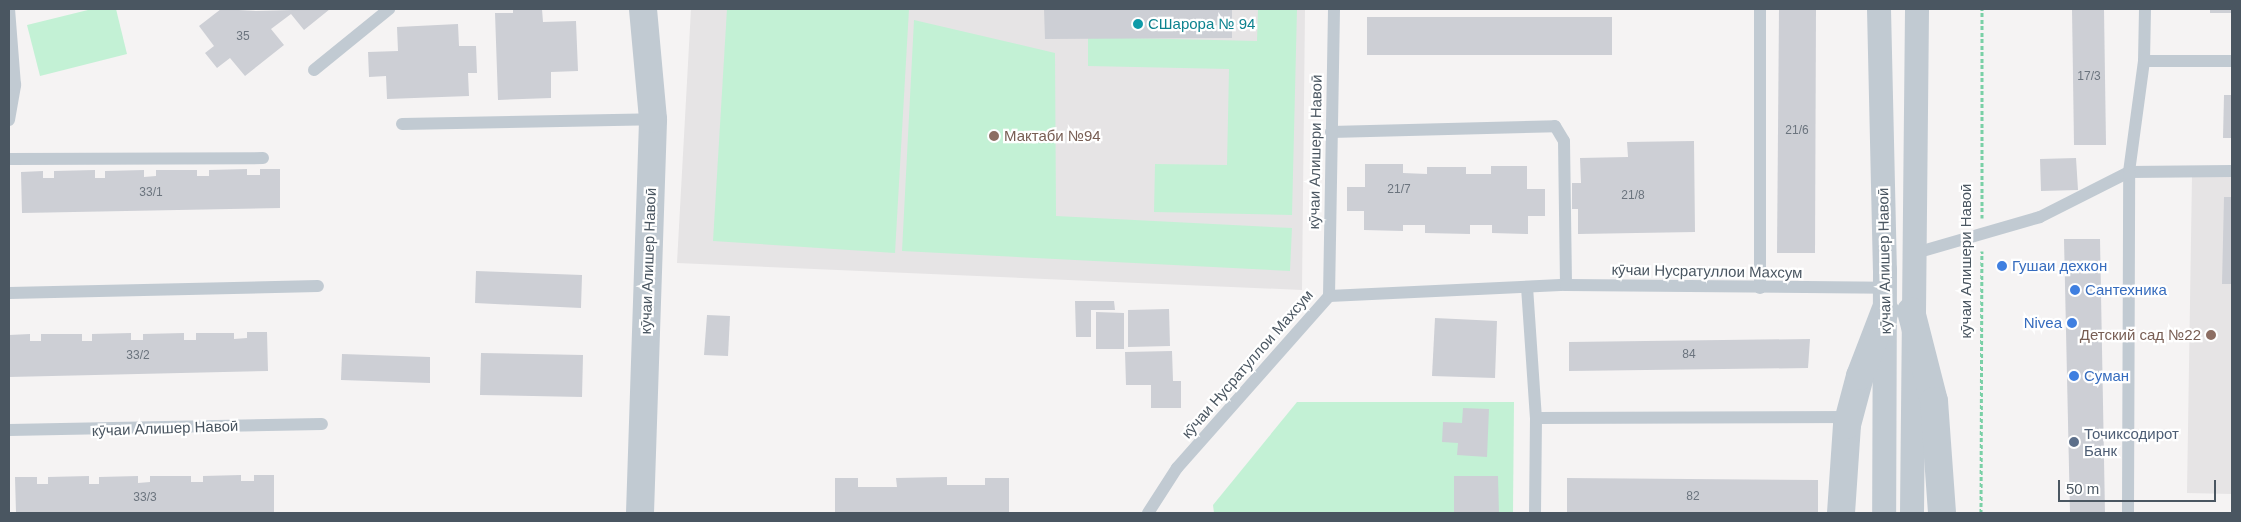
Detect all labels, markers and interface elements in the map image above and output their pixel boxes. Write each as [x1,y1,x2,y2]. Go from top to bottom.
place label: СШарора № 94 [1148,15,1255,33]
marker: СШарора № 94 [1132,18,1144,30]
house number: 35 [236,30,250,44]
house number: 17/3 [2077,70,2101,84]
street label: кӯчаи Алишери Навоӣ [1305,74,1325,230]
house number: 21/6 [1785,124,1809,138]
place label: Мактаби №94 [1004,127,1101,145]
marker: Мактаби №94 [988,130,1000,142]
house number: 21/7 [1387,183,1411,197]
street label: кӯчаи Алишери Навоӣ [1957,184,1975,338]
house number: 33/1 [139,186,163,200]
street label: кӯчаи Алишер Навоӣ [636,187,660,335]
street label: кӯчаи Алишер Навоӣ [1874,188,1894,334]
house number: 21/8 [1621,189,1645,203]
place label: Гушаи дехкон [2012,257,2107,275]
street label: кӯчаи Нусратуллои Махсум [1611,260,1803,282]
marker: Гушаи дехкон [1996,260,2008,272]
place label: Сантехника [2085,281,2167,299]
marker: Сантехника [2069,284,2081,296]
street label: кӯчаи Нусратуллои Махсум [1178,286,1316,442]
place label: Nivea [2024,314,2062,332]
marker: Nivea [2066,317,2078,329]
place label: Детский сад №22 [2080,326,2201,344]
marker: Детский сад №22 [2205,329,2217,341]
house number: 84 [1682,348,1696,362]
house number: 33/2 [126,349,150,363]
place label: Суман [2084,367,2129,385]
marker: Суман [2068,370,2080,382]
street label: кӯчаи Алишер Навоӣ [91,416,239,440]
place label: Точиксодирот Банк [2084,424,2179,459]
marker: Точиксодирот Банк [2068,436,2080,448]
scale bar [2061,470,2218,502]
text: 50 m [2066,480,2099,497]
house number: 82 [1686,490,1700,504]
house number: 33/3 [133,491,157,505]

